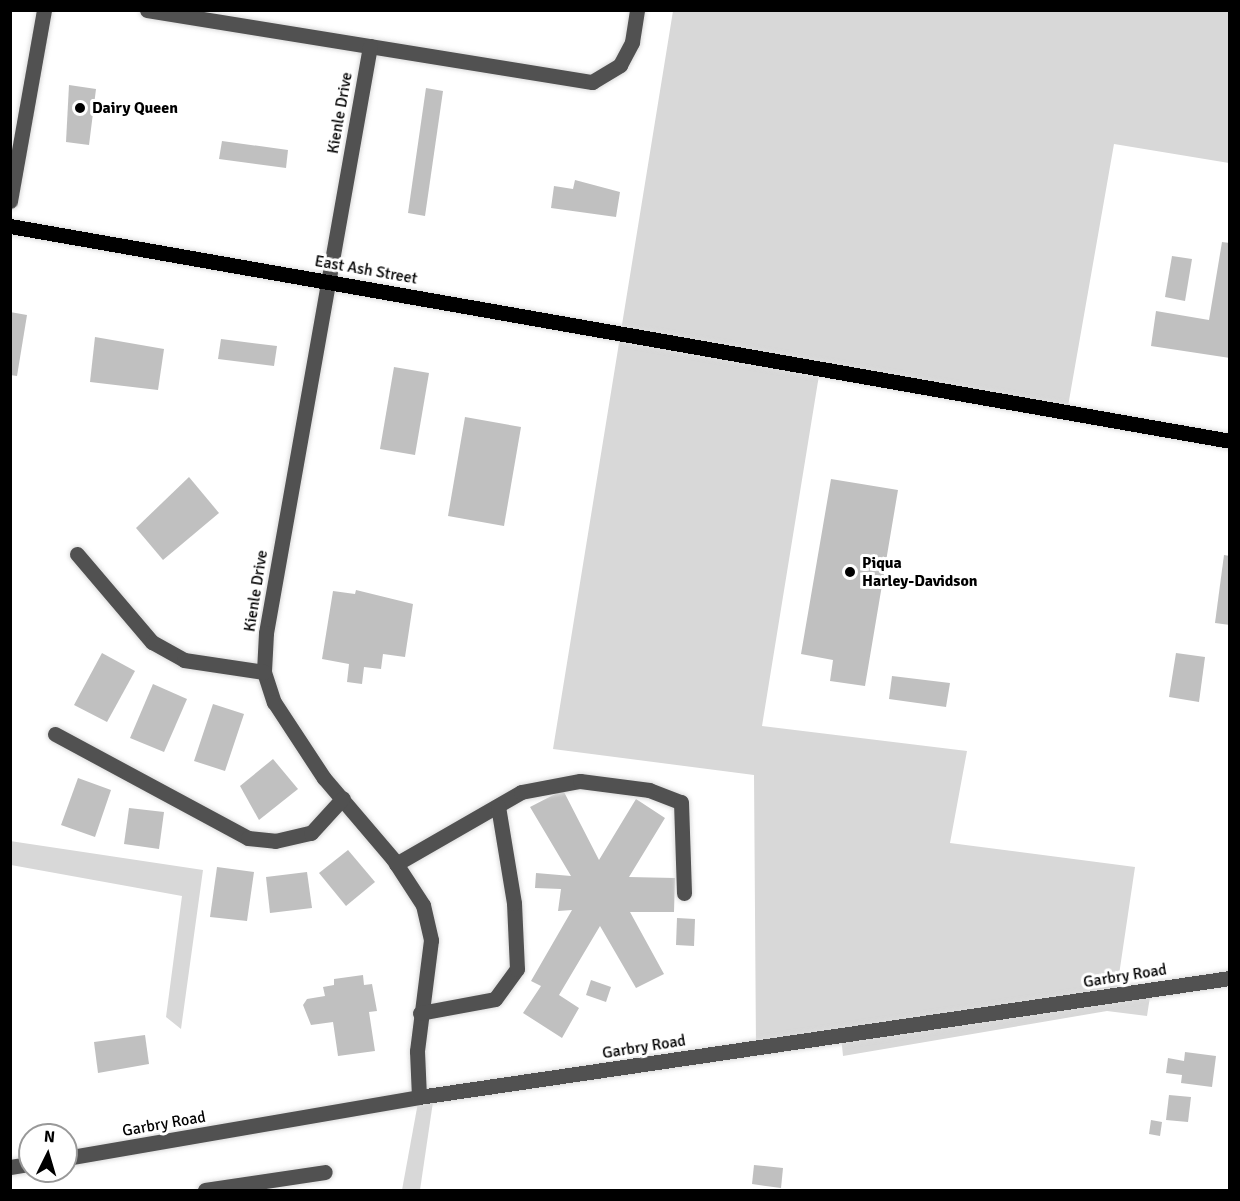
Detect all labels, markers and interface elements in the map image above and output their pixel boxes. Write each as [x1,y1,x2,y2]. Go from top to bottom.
street label: Kienle Drive [323,71,357,155]
place label: Dairy Queen [92,98,178,118]
marker: Dairy Queen [73,101,87,115]
street label: East Ash Street [313,252,419,288]
street label: Kienle Drive [240,549,272,633]
place label: Piqua Harley-Davidson [862,553,978,591]
marker: Piqua Harley-Davidson [843,565,857,579]
street label: Garbry Road [1082,960,1168,992]
street label: Garbry Road [601,1031,687,1063]
street label: Garbry Road [121,1107,207,1141]
north arrow [18,1123,78,1183]
text: N [43,1127,56,1148]

